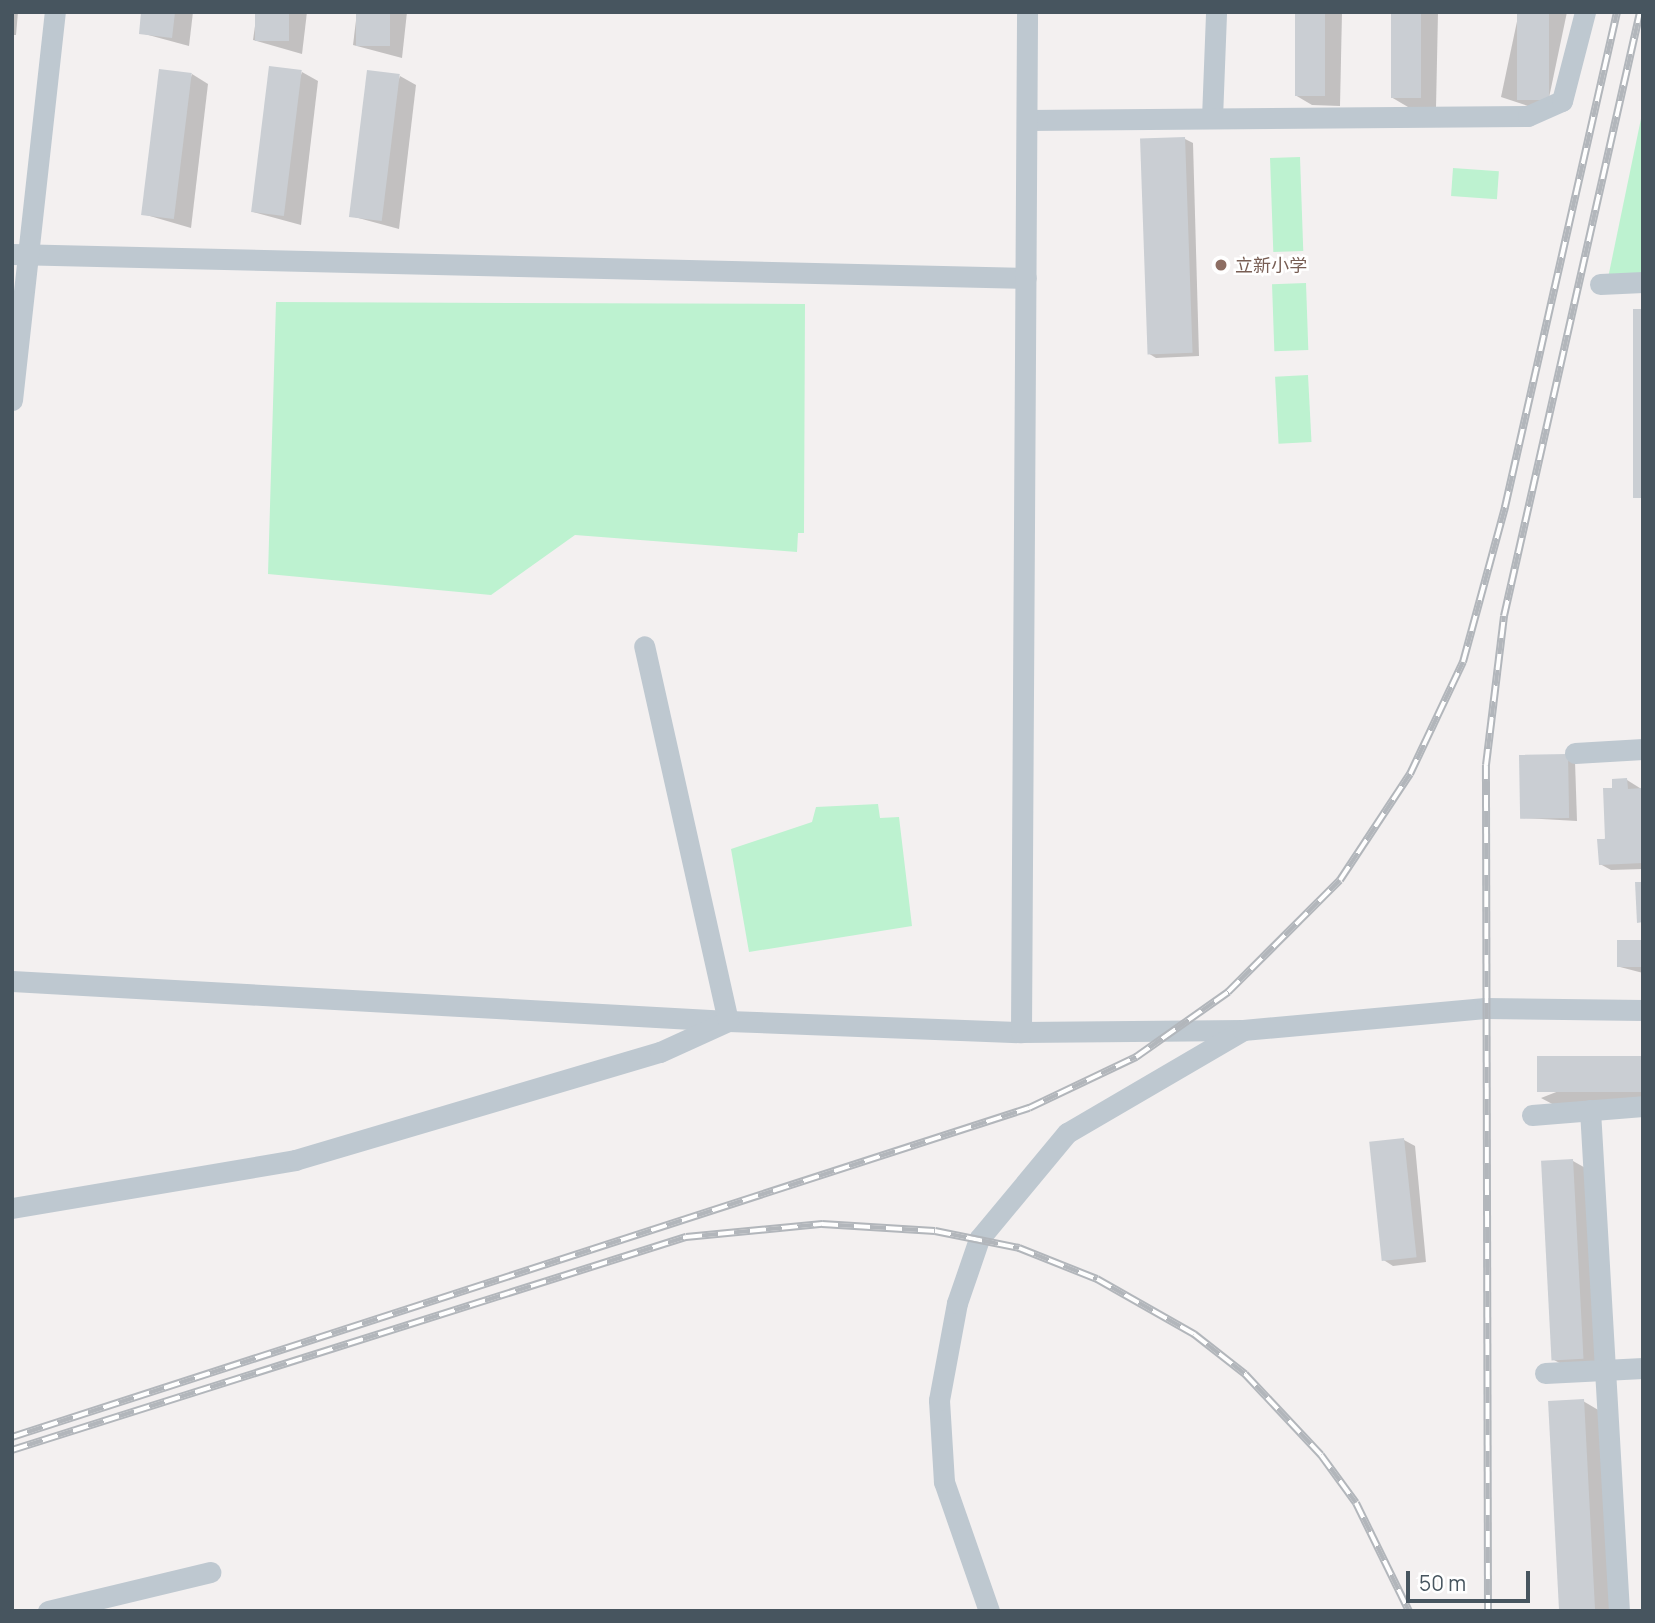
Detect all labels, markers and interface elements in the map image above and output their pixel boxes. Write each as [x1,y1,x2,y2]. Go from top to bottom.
place label: 立新小学 [1235,254,1307,276]
marker: 立新小学 [1213,257,1229,273]
scale bar [1410,1556,1534,1600]
text: 50 m [1419,1569,1466,1597]

